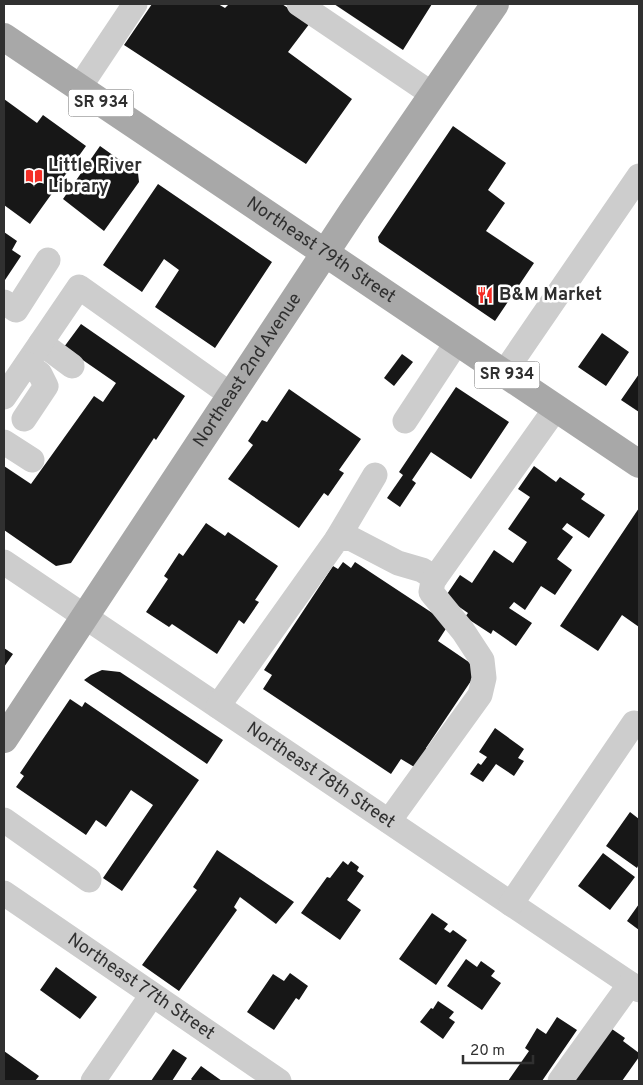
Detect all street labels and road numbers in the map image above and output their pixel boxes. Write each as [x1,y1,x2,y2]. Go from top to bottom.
road number: SR 934 [68,90,134,116]
street label: Northeast 79th Street [242,192,400,309]
street label: Northeast 2nd Avenue [188,288,307,452]
road number: SR 934 [474,362,540,388]
street label: Northeast 78th Street [242,717,400,834]
street label: Northeast 77th Street [63,928,219,1045]

